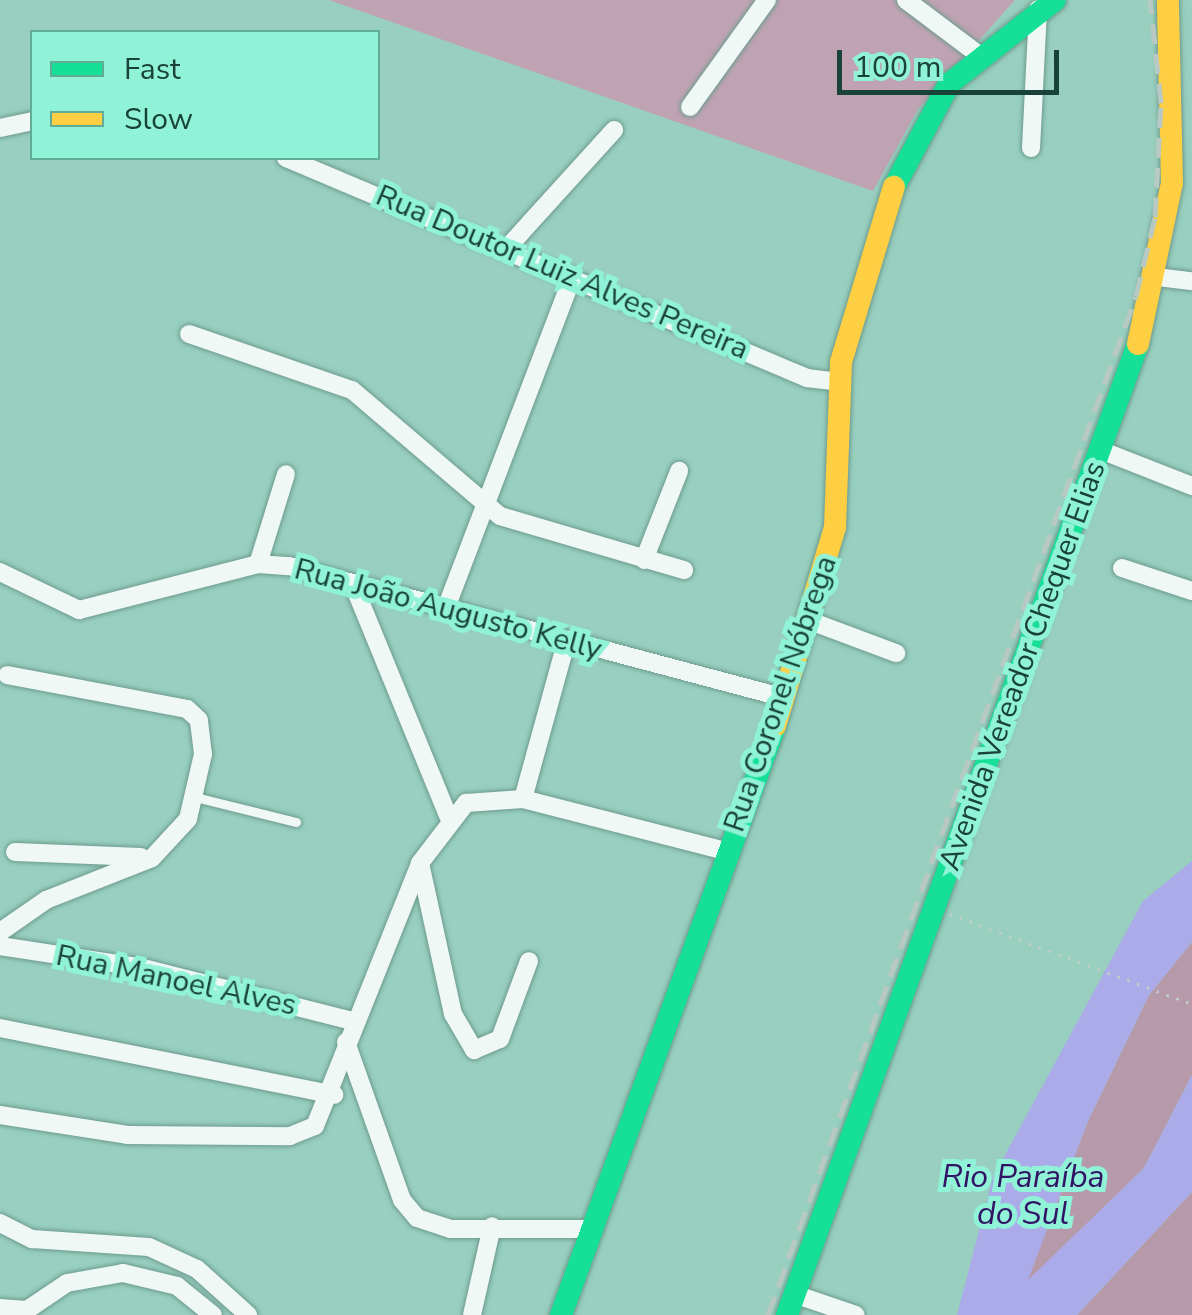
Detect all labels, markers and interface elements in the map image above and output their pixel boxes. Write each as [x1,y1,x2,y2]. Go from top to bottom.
legend [30,30,380,160]
scale bar [842,30,1064,92]
text: 100 m [854,47,941,88]
text: Fast [124,49,181,90]
text: Slow [124,99,193,140]
street label: Rua Doutor Luiz Alves Pereira [370,178,754,368]
street label: Avenida Vereador Chequer Elias [932,456,1114,876]
street label: Rua Coronel Nóbrega [717,551,845,837]
street label: Rua João Augusto Kelly [290,552,606,668]
street label: Rua Manoel Alves [53,938,299,1024]
water label: Rio Paraíba do Sul [941,1159,1105,1234]

